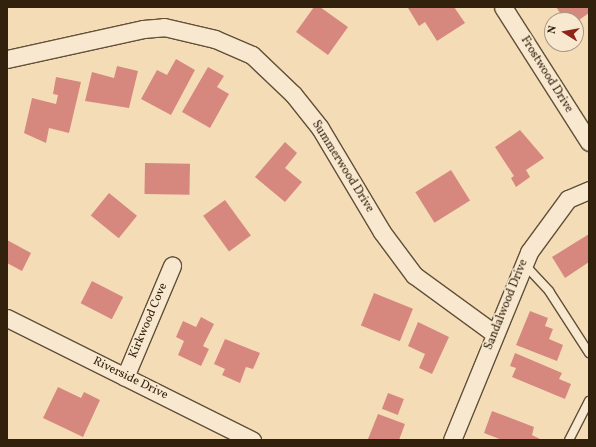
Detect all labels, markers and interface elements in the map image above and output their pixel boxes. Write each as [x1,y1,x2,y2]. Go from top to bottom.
north arrow [544,12,584,52]
text: N [545,24,561,35]
street label: Frostwood Drive [517,34,575,116]
street label: Summerwood Drive [308,118,376,216]
street label: Sandalwood Drive [482,258,532,352]
street label: Kirkwood Cove [127,281,171,361]
street label: Riverside Drive [90,355,170,403]

